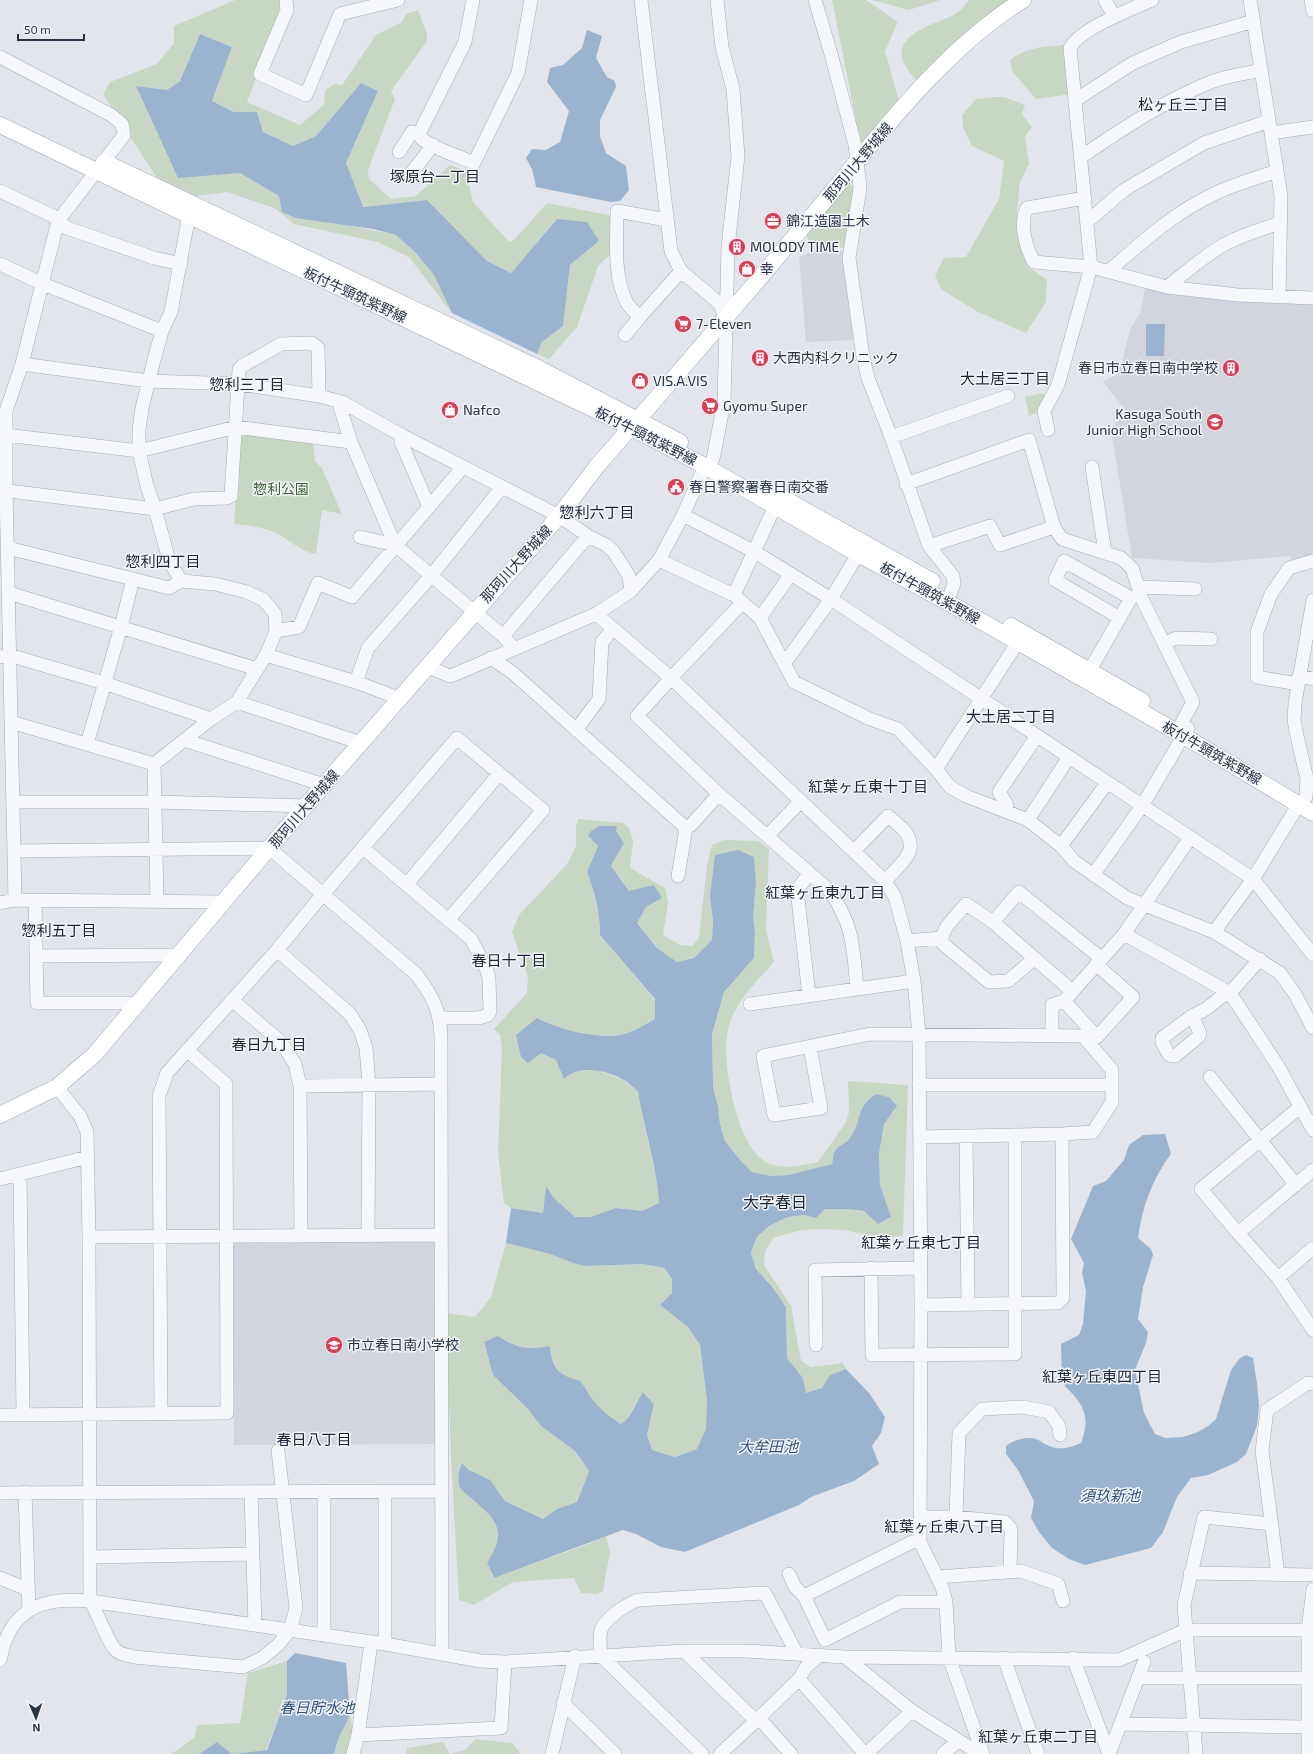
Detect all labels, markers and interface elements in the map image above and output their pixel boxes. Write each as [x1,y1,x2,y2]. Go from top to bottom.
scale bar [18,16,84,42]
text: 50 m [24,22,51,36]
district label: 松ヶ丘三丁目 [1138,95,1228,113]
street label: 那珂川大野城線 [820,119,896,205]
district label: 塚原台一丁目 [390,167,480,185]
office icon: 錦江造園土木 [763,211,783,231]
place label: 錦江造園土木 [786,212,870,229]
building icon: MOLODY TIME [727,237,747,257]
place label: MOLODY TIME [750,238,839,255]
shop icon: 幸 [737,259,757,279]
place label: 幸 [760,260,774,277]
street label: 板付牛頸筑紫野線 [301,263,410,326]
supermarket icon: 7-Eleven [673,314,693,334]
place label: 7-Eleven [696,315,752,332]
building icon: 大西内科クリニック [750,348,770,368]
place label: 大西内科クリニック [773,349,899,366]
building icon: 春日市立春日南中学校 [1221,358,1241,378]
place label: 春日市立春日南中学校 [1078,359,1218,376]
district label: 大土居三丁目 [960,369,1050,387]
shop icon: VIS.A.VIS [630,371,650,391]
place label: VIS.A.VIS [653,372,708,389]
district label: 惣利三丁目 [209,375,285,393]
supermarket icon: Gyomu Super [700,396,720,416]
place label: Gyomu Super [723,397,808,414]
shop icon: Nafco [440,400,460,420]
place label: Nafco [463,401,500,418]
street label: 板付牛頸筑紫野線 [592,403,700,469]
place label: Kasuga South Junior High School [1086,405,1203,438]
school or university icon: Kasuga South Junior High School [1205,412,1225,432]
public building icon: 春日警察署春日南交番 [666,477,686,497]
place label: 春日警察署春日南交番 [689,478,829,495]
park label: 惣利公園 [253,480,309,497]
district label: 惣利六丁目 [559,503,635,521]
street label: 那珂川大野城線 [477,522,555,606]
district label: 惣利四丁目 [125,552,201,570]
street label: 板付牛頸筑紫野線 [877,558,983,627]
district label: 大土居二丁目 [966,707,1056,725]
street label: 板付牛頸筑紫野線 [1160,717,1265,788]
street label: 那珂川大野城線 [265,766,342,851]
district label: 紅葉ヶ丘東十丁目 [808,777,928,795]
district label: 紅葉ヶ丘東九丁目 [765,883,885,901]
district label: 惣利五丁目 [21,921,97,939]
district label: 春日十丁目 [471,951,547,969]
district label: 春日九丁目 [231,1035,307,1053]
district label: 大字春日 [743,1192,807,1211]
district label: 紅葉ヶ丘東七丁目 [861,1233,981,1251]
school or university icon: 市立春日南小学校 [324,1335,344,1355]
place label: 市立春日南小学校 [347,1336,459,1353]
district label: 紅葉ヶ丘東四丁目 [1042,1367,1162,1385]
district label: 春日八丁目 [276,1430,352,1448]
water label: 大牟田池 [738,1437,800,1455]
water label: 須玖新池 [1080,1486,1142,1504]
district label: 紅葉ヶ丘東八丁目 [884,1517,1004,1535]
north arrow [16,1698,56,1738]
water label: 春日貯水池 [279,1698,356,1716]
text: N [32,1722,41,1735]
district label: 紅葉ヶ丘東二丁目 [978,1727,1098,1745]

